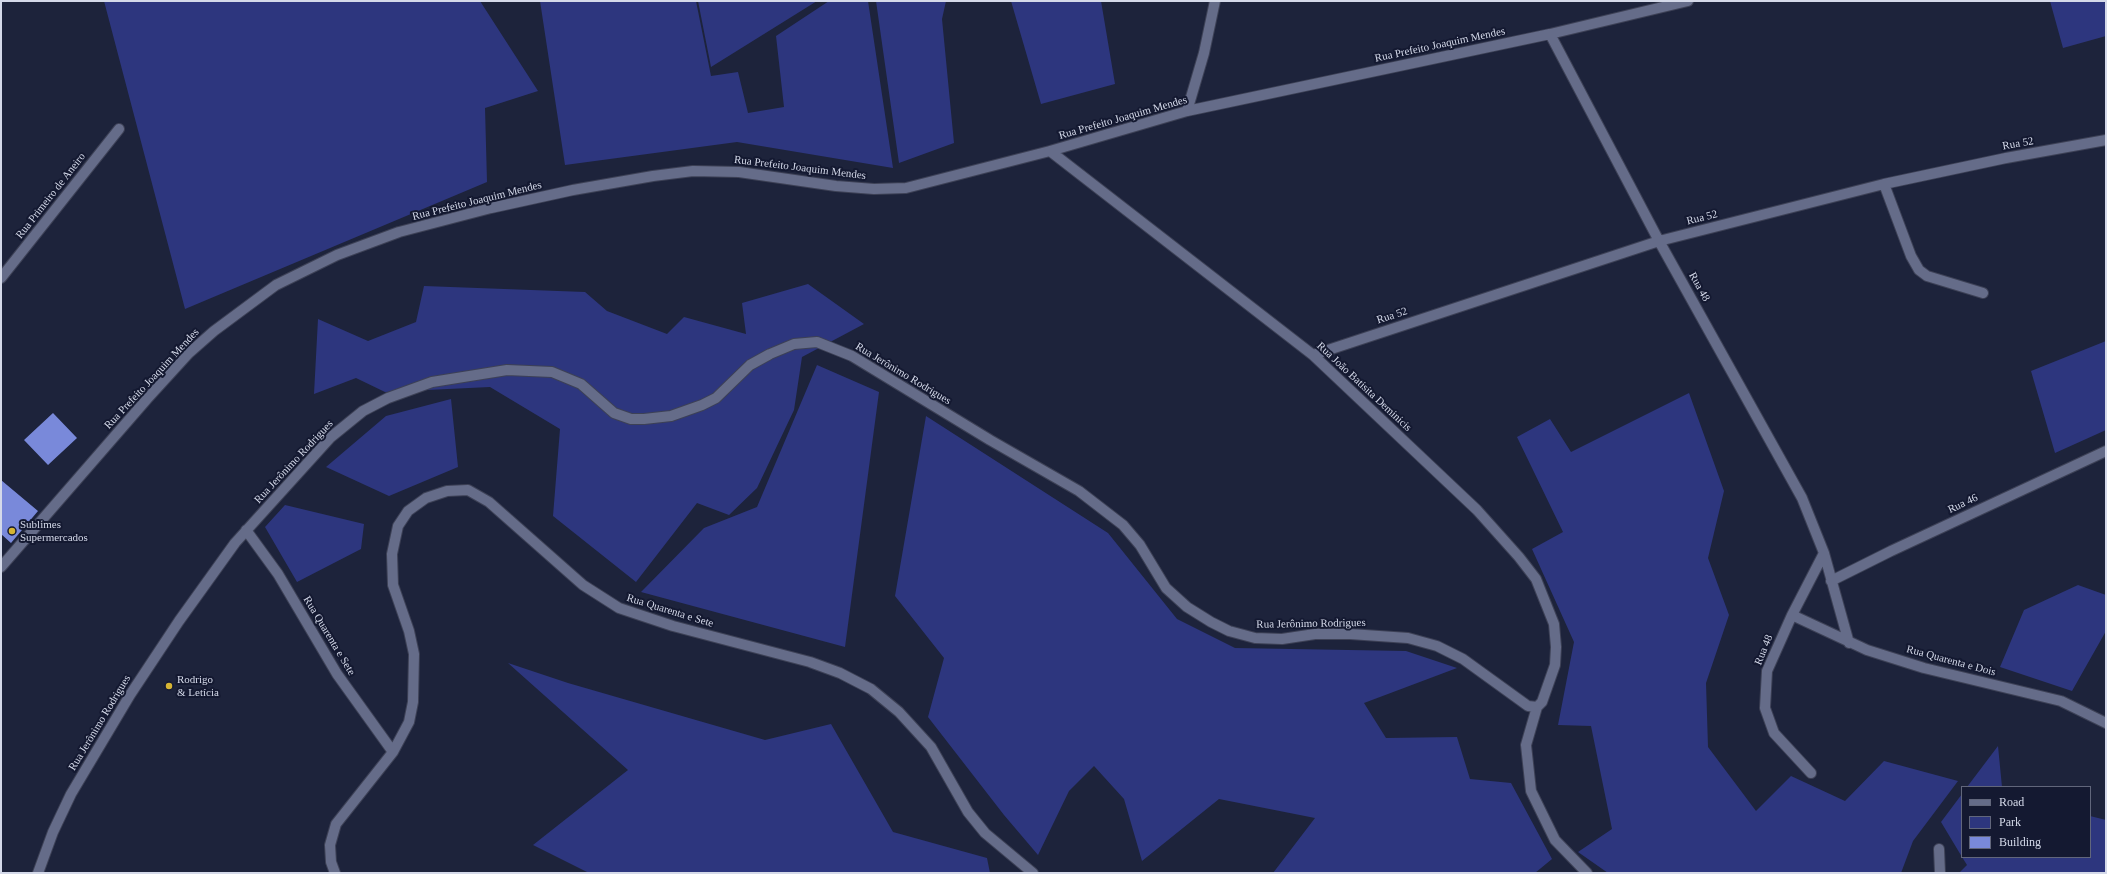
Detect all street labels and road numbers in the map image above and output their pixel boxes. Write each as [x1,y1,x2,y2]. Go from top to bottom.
street label: Rua Prefeito Joaquim Mendes [1374,25,1506,65]
street label: Rua Prefeito Joaquim Mendes [1057,93,1189,143]
street label: Rua 52 [2001,135,2035,153]
street label: Rua Primeiro de Aneiro [13,150,89,242]
street label: Rua Prefeito Joaquim Mendes [733,153,867,183]
street label: Rua Prefeito Joaquim Mendes [411,179,543,223]
street label: Rua 52 [1685,208,1719,228]
street label: Rua 48 [1686,270,1712,304]
street label: Rua 52 [1375,305,1409,327]
street label: Rua Prefeito Joaquim Mendes [102,326,202,432]
street label: Rua Jerônimo Rodrigues [853,340,953,408]
street label: Rua João Batisita Deminicis [1314,340,1414,434]
street label: Rua Jerônimo Rodrigues [252,418,336,506]
street label: Rua 46 [1946,491,1980,517]
street label: Rua Quarenta e Sete [625,592,715,630]
street label: Rua Quarenta e Sete [300,594,358,678]
street label: Rua Jerônimo Rodrigues [1256,616,1366,632]
street label: Rua 48 [1752,633,1776,667]
street label: Rua Quarenta e Dois [1905,643,1997,679]
street label: Rua Jerônimo Rodrigues [66,673,134,773]

